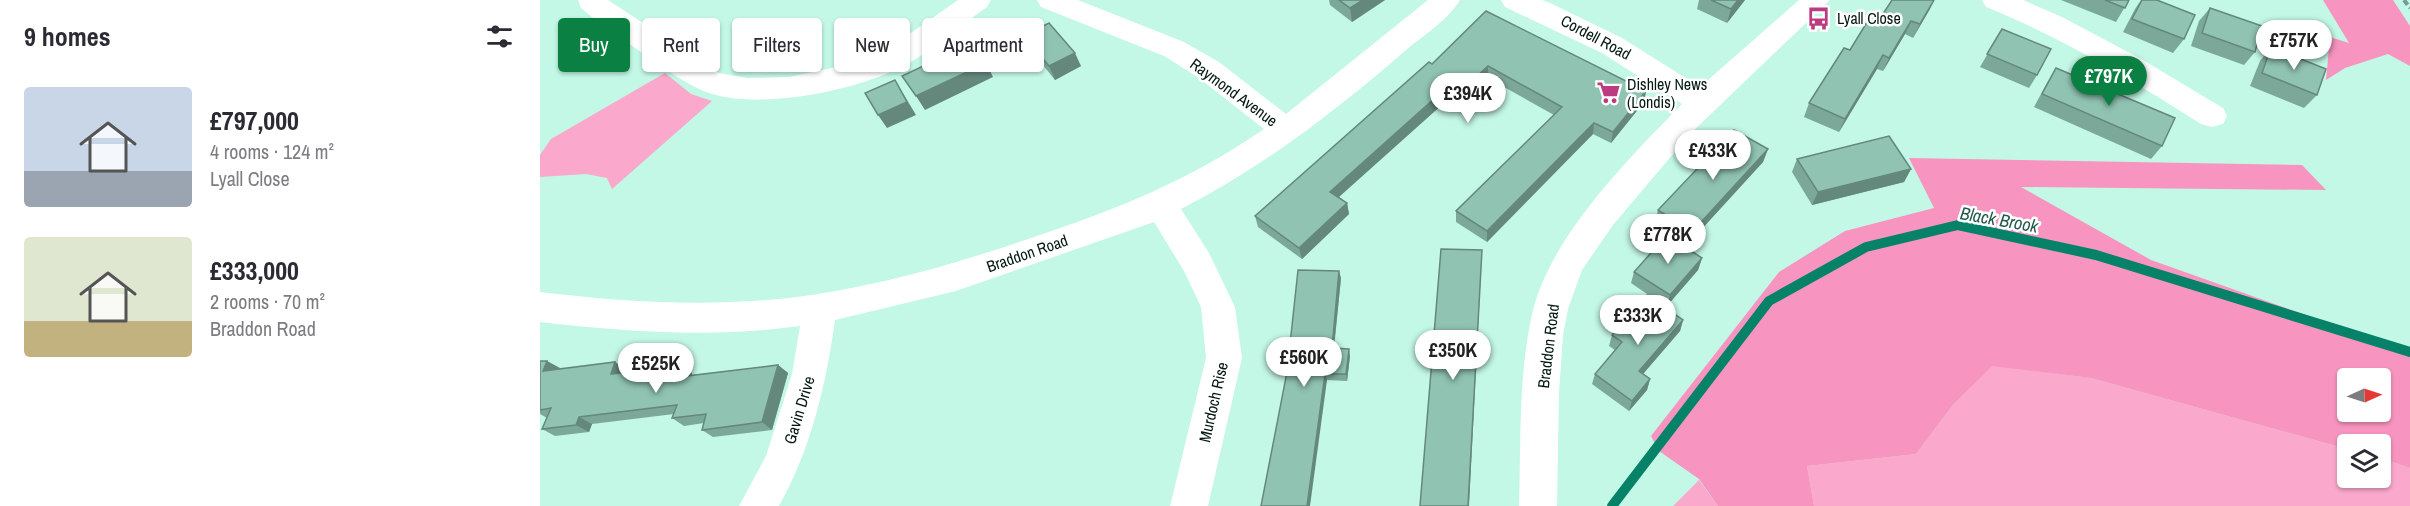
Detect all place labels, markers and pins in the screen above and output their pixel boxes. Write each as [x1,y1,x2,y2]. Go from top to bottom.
bus stop icon: Lyall Close [1806,5,1832,31]
place label: Lyall Close [1837,7,1901,29]
pin: £757K [2252,20,2336,71]
pin: £797K [2067,56,2151,107]
pin: £394K [1426,73,1510,124]
place label: Dishley News (Londis) [1627,73,1707,113]
supermarket icon: Dishley News (Londis) [1596,80,1622,106]
pin: £433K [1671,130,1755,181]
pin: £778K [1626,214,1710,265]
pin: £333K [1596,295,1680,346]
pin: £350K [1411,330,1495,381]
pin: £560K [1262,337,1346,388]
pin: £525K [614,343,698,394]

